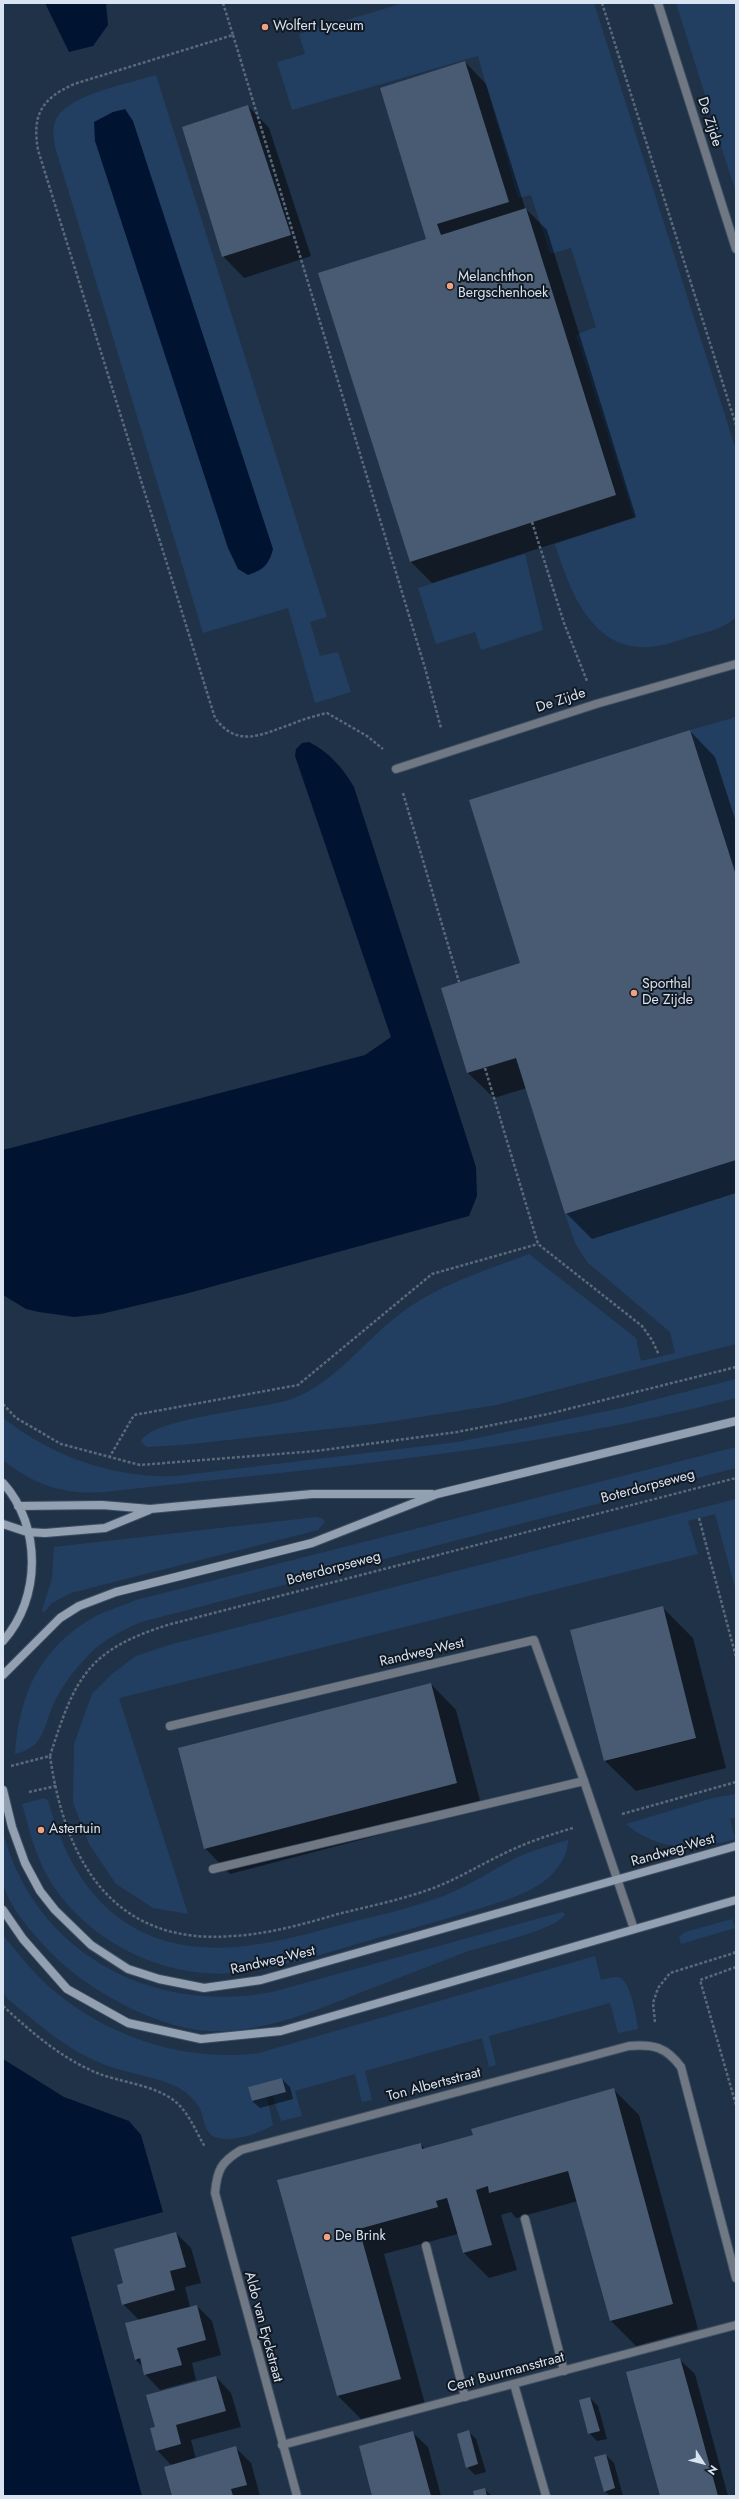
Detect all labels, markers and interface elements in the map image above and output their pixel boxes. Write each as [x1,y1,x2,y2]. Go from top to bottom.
place label: Wolfert Lyceum [273,19,364,35]
marker: Wolfert Lyceum [260,22,270,32]
street label: De Zijde [693,95,725,149]
place label: Melanchthon Bergschenhoek [458,270,548,302]
marker: Melanchthon Bergschenhoek [445,281,455,291]
street label: De Zijde [534,685,588,717]
place label: Sporthal De Zijde [642,977,693,1010]
marker: Sporthal De Zijde [629,988,639,998]
street label: Boterdorpseweg [599,1466,697,1508]
street label: Boterdorpseweg [285,1548,383,1590]
street label: Randweg-West [378,1635,466,1671]
place label: Astertuin [49,1822,101,1838]
marker: Astertuin [36,1825,46,1835]
street label: Randweg-West [629,1831,717,1871]
street label: Randweg-West [229,1943,317,1979]
street label: Ton Albertsstraat [385,2064,483,2106]
place label: De Brink [335,2229,386,2245]
marker: De Brink [322,2232,332,2242]
street label: Aldo van Eyckstraat [240,2270,286,2384]
street label: Cent Buurmansstraat [446,2349,566,2397]
north arrow [683,2443,723,2483]
text: N [704,2462,722,2478]

